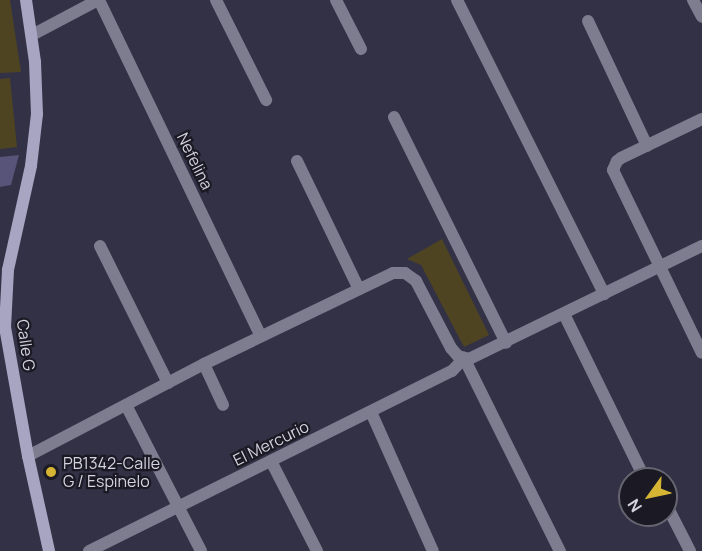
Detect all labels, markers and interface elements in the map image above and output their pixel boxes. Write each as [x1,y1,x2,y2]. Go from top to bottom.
street label: Nefelina [173,129,217,193]
street label: Calle G [13,318,39,372]
street label: El Mercurio [230,416,312,470]
place label: PB1342-Calle G / Espinelo [63,453,160,491]
marker: PB1342-Calle G / Espinelo [44,465,58,479]
north arrow [618,467,678,527]
text: N [622,495,647,517]

